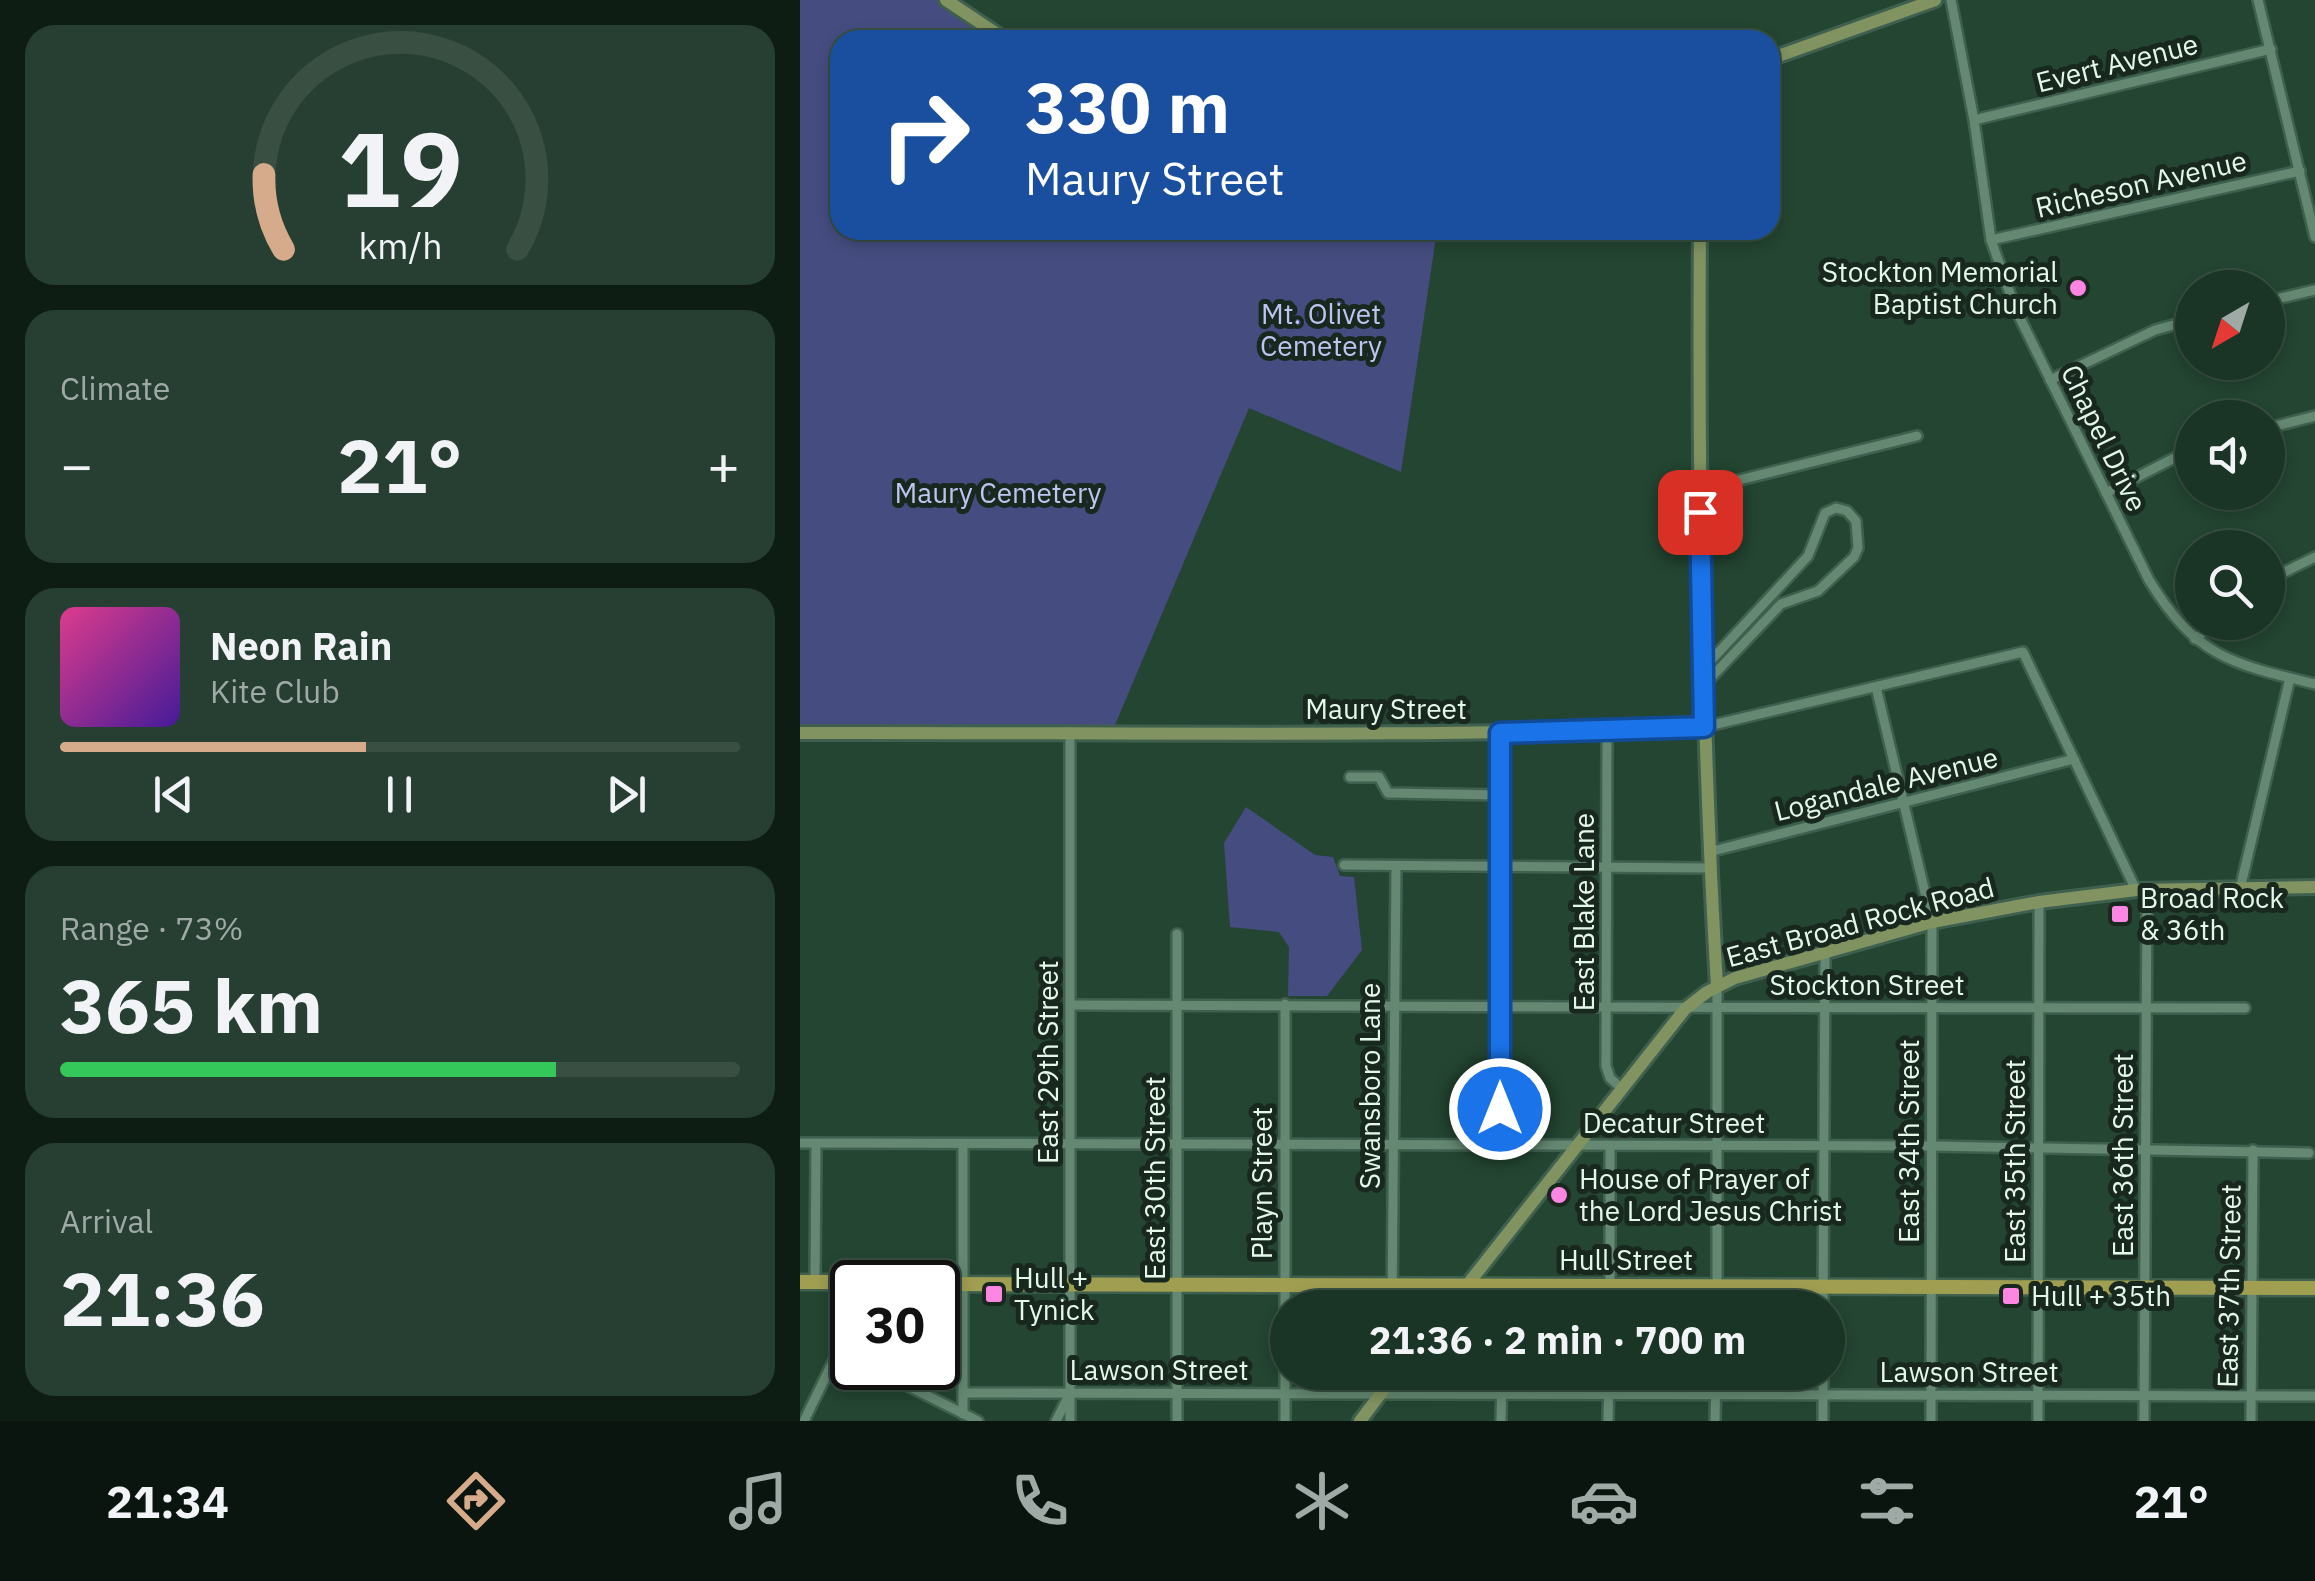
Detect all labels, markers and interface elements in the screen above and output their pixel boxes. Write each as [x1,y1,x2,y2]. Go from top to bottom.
street label: Evert Avenue [2032,25,2202,100]
text: 330 m [1025,61,1230,152]
icon: right [860,70,990,200]
text: 19 [338,100,462,236]
street label: Richeson Avenue [2032,141,2250,226]
text: Maury Street [1025,149,1285,207]
text: km/h [358,222,442,269]
place label: Stockton Memorial Baptist Church [1822,253,2058,322]
north arrow [2175,270,2285,380]
map controls [2175,270,2285,640]
marker: Stockton Memorial Baptist Church [2067,277,2089,299]
park label: Mt. Olivet Cemetery [1260,295,1382,364]
street label: Chapel Drive [2053,358,2156,517]
text: Climate [60,367,170,409]
button: sound [2175,400,2285,510]
text: 21° [337,416,463,514]
text: − [60,429,93,500]
text: + [707,429,740,500]
pin [1658,470,1743,555]
park label: Maury Cemetery [895,474,1101,511]
icon: arrive [1673,485,1728,540]
button: search [2175,530,2285,640]
text: Neon Rain [210,621,392,670]
text: Kite Club [210,670,340,712]
street label: Maury Street [1305,690,1467,727]
street label: Logandale Avenue [1770,738,2002,829]
icon: previous [146,767,201,822]
icon: pause [372,767,427,822]
icon: next [599,767,654,822]
street label: East Blake Lane [1565,813,1602,1011]
street label: East Broad Rock Road [1722,868,1998,975]
place label: Broad Rock & 36th [2140,879,2284,948]
marker: Broad Rock & 36th [2109,903,2131,925]
text: Range · 73% [60,907,243,949]
text: 365 km [60,956,323,1054]
street label: East 29th Street [1029,960,1066,1164]
street label: Stockton Street [1770,966,1964,1003]
street label: Swansboro Lane [1351,983,1388,1189]
street label: East 34th Street [1890,1039,1927,1243]
street label: East 36th Street [2104,1053,2141,1257]
position arrow [1448,1057,1552,1161]
street label: East 35th Street [1996,1059,2033,1263]
street label: East 30th Street [1136,1076,1173,1280]
street label: Decatur Street [1583,1104,1765,1141]
street label: Playn Street [1243,1107,1280,1259]
place label: House of Prayer of the Lord Jesus Christ [1579,1160,1842,1229]
marker: House of Prayer of the Lord Jesus Christ [1548,1184,1570,1206]
street label: East 37th Street [2208,1184,2249,1388]
text: Arrival [60,1200,153,1242]
street label: Hull Street [1559,1241,1693,1278]
text: 21:36 [60,1249,265,1347]
place label: Hull + Tynick [1014,1259,1095,1328]
speed limit sign: 30 [830,1260,960,1390]
place label: Hull + 35th [2031,1277,2171,1314]
marker: Hull + Tynick [983,1283,1005,1305]
marker: Hull + 35th [2000,1285,2022,1307]
text: 21:36 · 2 min · 700 m [1369,1315,1746,1364]
street label: Lawson Street [1070,1351,1248,1388]
street label: Lawson Street [1880,1353,2058,1390]
icon: directions [441,1466,511,1536]
icon: music [723,1466,793,1536]
icon: phone [1005,1466,1075,1536]
icon: climate [1287,1466,1357,1536]
icon: car [1569,1466,1639,1536]
icon: filters [1852,1466,1922,1536]
text: 21:34 [106,1472,229,1530]
text: 21° [2134,1472,2209,1530]

